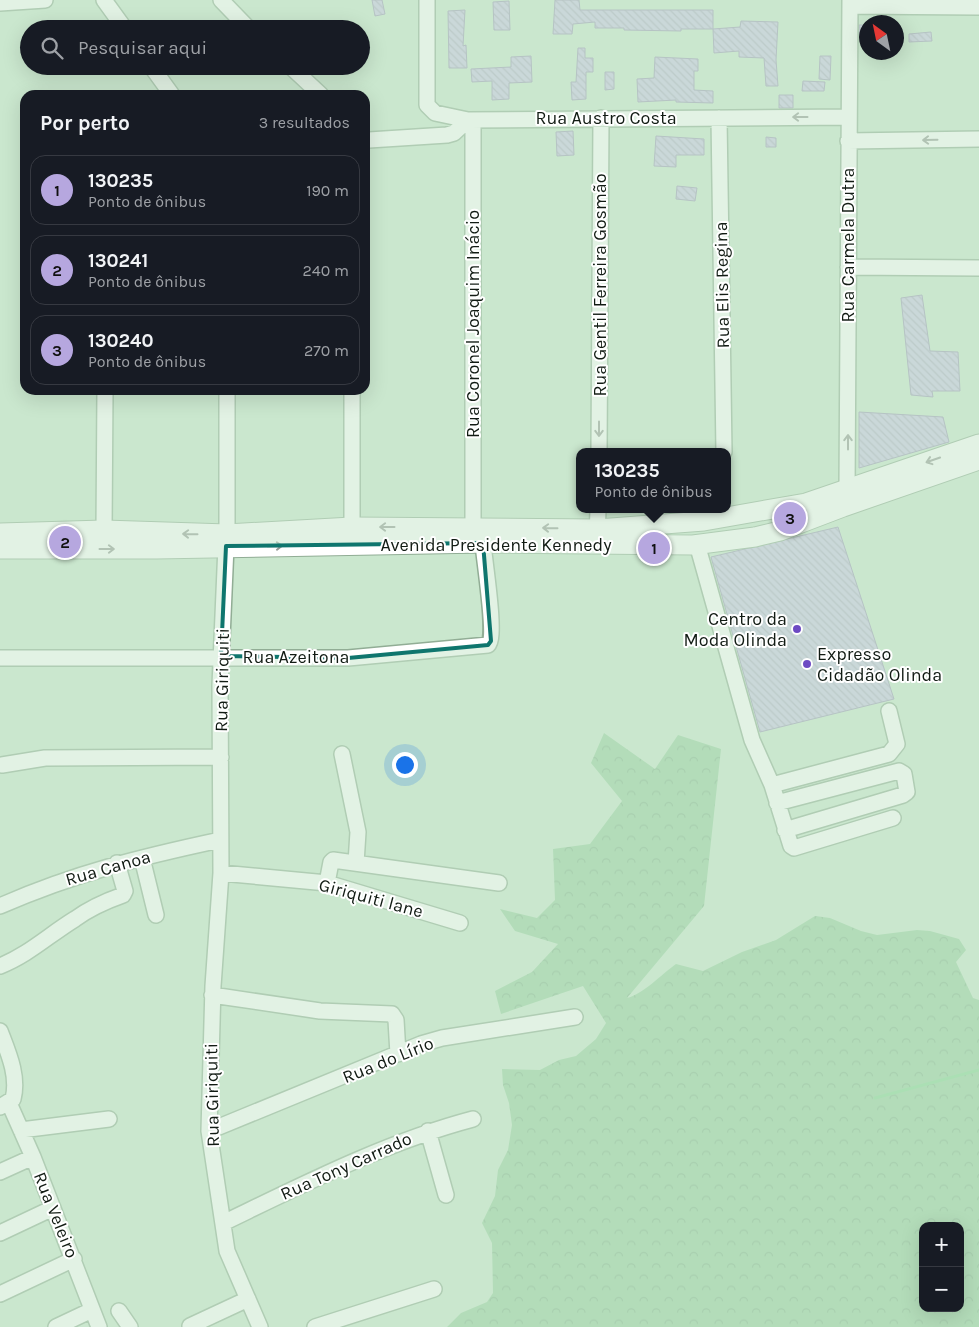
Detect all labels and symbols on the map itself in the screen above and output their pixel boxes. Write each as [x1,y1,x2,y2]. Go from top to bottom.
north arrow [859,15,904,60]
street label: Rua Austro Costa [535,107,677,129]
one-way arrow [792,112,808,122]
one-way arrow [923,135,939,145]
street label: Rua Carmela Dutra [837,168,859,322]
street label: Rua Gentil Ferreira Gosmão [589,173,611,397]
street label: Rua Coronel Joaquim Inácio [462,210,484,438]
street label: Rua Elis Regina [710,221,734,349]
one-way arrow [594,420,604,437]
one-way arrow [843,434,852,450]
one-way arrow [926,456,941,465]
pin: 3 [774,499,806,537]
one-way arrow [379,522,396,532]
pin: 2 [49,523,81,561]
one-way arrow [542,523,558,533]
one-way arrow [182,529,198,539]
pin: 1 [638,529,670,567]
street label: Avenida Presidente Kennedy [380,534,612,556]
one-way arrow [266,541,282,551]
one-way arrow [98,544,115,554]
place label: Centro da Moda Olinda [684,608,787,651]
marker: Centro da Moda Olinda [791,623,803,635]
street label: Rua Giriquiti [210,628,234,732]
place label: Expresso Cidadão Olinda [817,643,942,686]
street label: Rua Azeitona [243,646,349,668]
marker: Expresso Cidadão Olinda [801,658,813,670]
your location [392,752,418,778]
street label: Rua Canoa [63,845,153,891]
street label: Giriquiti lane [316,874,426,922]
street label: Rua do Lírio [339,1032,437,1088]
street label: Rua Giriquiti [200,1043,224,1147]
street label: Rua Tony Carrado [277,1127,415,1205]
street label: Rua Veleiro [29,1169,83,1261]

